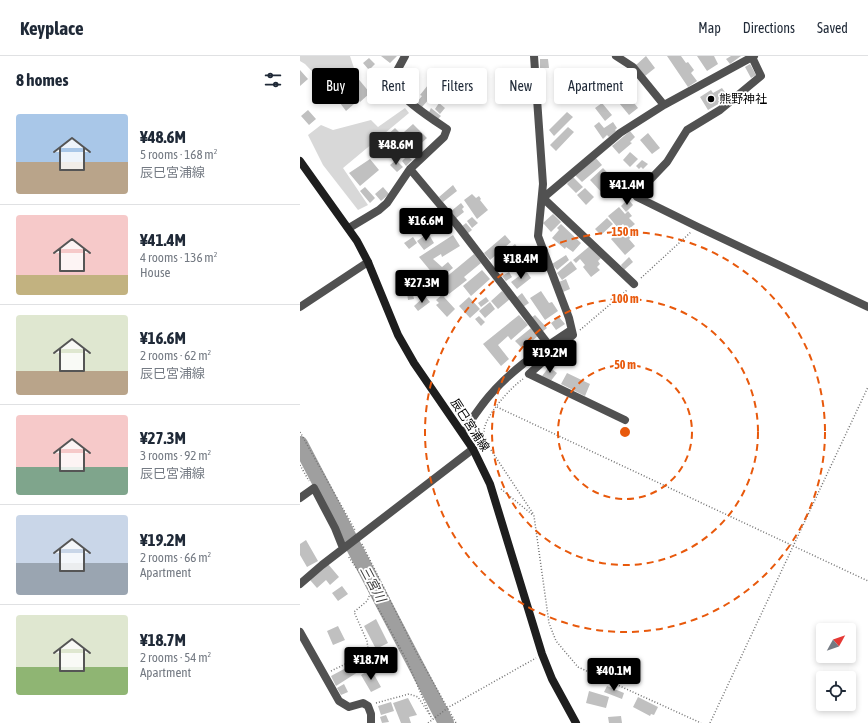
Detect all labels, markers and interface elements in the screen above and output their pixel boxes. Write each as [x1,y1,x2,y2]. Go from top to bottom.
text: Keyplace [20,17,84,39]
text: Map [698,20,721,36]
text: Directions [743,20,795,36]
text: Saved [817,20,848,36]
chip: Buy [312,68,359,104]
chip: Rent [367,68,419,104]
chip: Filters [427,68,487,104]
chip: New [495,68,546,104]
chip: Apartment [554,68,637,104]
icon: filters [262,69,284,91]
text: 8 homes [16,70,69,90]
place label: 熊野神社 [719,92,767,106]
marker: 熊野神社 [706,94,716,104]
text: ¥48.6M [140,127,186,147]
icon: home [48,130,96,178]
pin: ¥48.6M [363,132,429,166]
text: ¥48.6M [378,137,414,152]
text: 5 rooms · 168 m² [140,147,217,162]
text: 辰巳宮浦線 [140,165,205,180]
pin: ¥41.4M [594,172,660,206]
text: ¥41.4M [609,177,645,192]
pin: ¥16.6M [393,208,459,242]
text: ¥16.6M [408,213,444,228]
text: 150 m [611,225,639,239]
text: ¥41.4M [140,230,186,250]
icon: home [48,231,96,279]
pin: ¥18.4M [488,246,554,280]
text: 4 rooms · 136 m² [140,250,217,265]
text: ¥18.4M [503,251,539,266]
text: House [140,265,170,280]
pin: ¥27.3M [389,270,455,304]
text: ¥27.3M [404,275,440,290]
text: 100 m [611,292,639,306]
text: ¥16.6M [140,328,186,348]
icon: home [48,331,96,379]
pin: ¥19.2M [517,340,583,374]
text: ¥19.2M [532,345,568,360]
text: 2 rooms · 62 m² [140,348,211,363]
text: 50 m [614,358,636,372]
text: 辰巳宮浦線 [140,366,205,381]
street label: 辰巳宮浦線 [448,396,492,454]
centre of rings [618,425,632,439]
text: ¥27.3M [140,428,186,448]
icon: home [48,431,96,479]
text: 3 rooms · 92 m² [140,448,211,463]
text: 辰巳宮浦線 [140,466,205,481]
text: ¥19.2M [140,530,186,550]
icon: home [48,531,96,579]
text: 2 rooms · 66 m² [140,550,211,565]
water label: 三宮川 [357,563,390,606]
text: Apartment [140,565,191,580]
north arrow [816,623,856,663]
map controls [816,623,856,711]
text: ¥18.7M [140,630,186,650]
icon: home [48,631,96,679]
pin: ¥18.7M [338,647,404,681]
text: 2 rooms · 54 m² [140,650,211,665]
text: ¥18.7M [353,652,389,667]
pin: ¥40.1M [581,658,647,692]
text: ¥40.1M [596,663,632,678]
text: Apartment [140,665,191,680]
button: locate [816,671,856,711]

